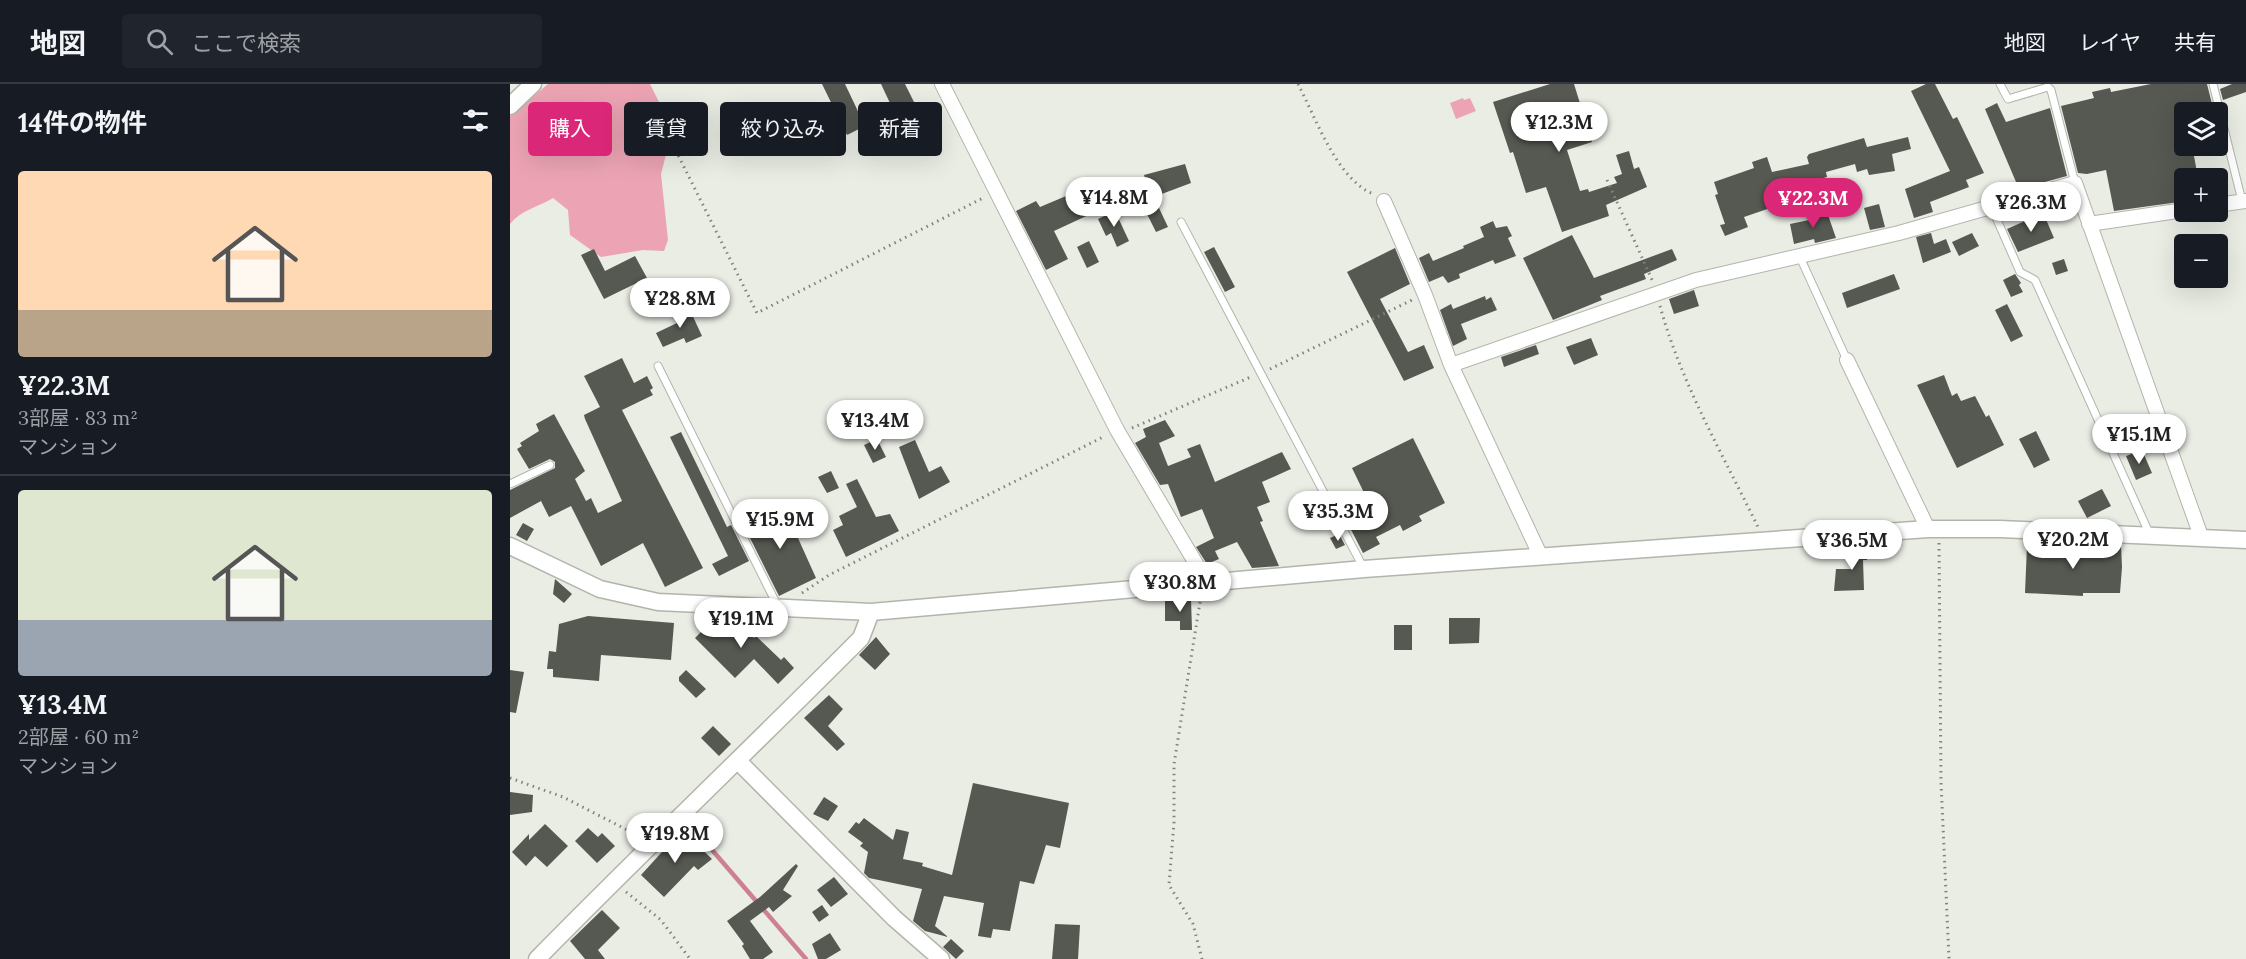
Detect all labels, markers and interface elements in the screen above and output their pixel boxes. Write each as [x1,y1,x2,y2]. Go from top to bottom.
search box [122,14,542,68]
text: 地図 [30,25,86,61]
icon: search [143,25,176,58]
text: ここで検索 [191,29,301,57]
text: 地図 [2004,29,2046,56]
text: レイヤ [2079,29,2141,56]
text: 共有 [2174,29,2216,56]
chip: 購入 [528,102,612,156]
chip: 賃貸 [624,102,708,156]
chip: 絞り込み [720,102,846,156]
chip: 新着 [858,102,942,156]
pin: ¥12.3M [1510,102,1608,153]
map controls [2174,102,2228,288]
button: layers [2174,102,2228,156]
icon: filters [459,104,492,137]
text: 14件の物件 [18,106,147,139]
text: ¥12.3M [1525,109,1593,134]
button: + [2174,168,2228,222]
pin: ¥14.8M [1065,177,1163,228]
pin: ¥22.3M [1764,178,1862,229]
pin: ¥26.3M [1982,182,2080,233]
text: ¥14.8M [1079,184,1149,209]
text: ¥22.3M [1777,185,1849,210]
text: ¥26.3M [1995,189,2067,214]
icon: home [201,210,309,318]
button: − [2174,234,2228,288]
pin: ¥28.8M [631,278,729,329]
text: ¥28.8M [644,285,716,310]
text: ¥22.3M [18,369,110,402]
pin: ¥13.4M [826,400,924,451]
text: 3部屋 · 83 m² [18,405,138,430]
text: ¥13.4M [841,407,909,432]
pin: ¥15.1M [2090,414,2188,465]
text: ¥15.1M [2106,421,2172,446]
text: マンション [18,434,118,459]
pin: ¥35.3M [1289,491,1387,542]
text: ¥35.3M [1302,498,1374,523]
pin: ¥15.9M [731,499,829,550]
text: ¥15.9M [746,506,814,531]
pin: ¥20.2M [2024,519,2122,570]
pin: ¥36.5M [1803,520,1901,571]
text: ¥20.2M [2037,526,2109,551]
text: ¥36.5M [1816,527,1888,552]
icon: home [201,529,309,637]
pin: ¥30.8M [1131,562,1229,613]
text: ¥30.8M [1143,569,1217,594]
pin: ¥19.1M [692,598,790,649]
text: ¥19.1M [708,605,774,630]
text: ¥13.4M [18,688,107,721]
text: 2部屋 · 60 m² [18,724,139,749]
text: マンション [18,753,118,778]
pin: ¥19.8M [626,813,724,864]
text: ¥19.8M [640,820,710,845]

